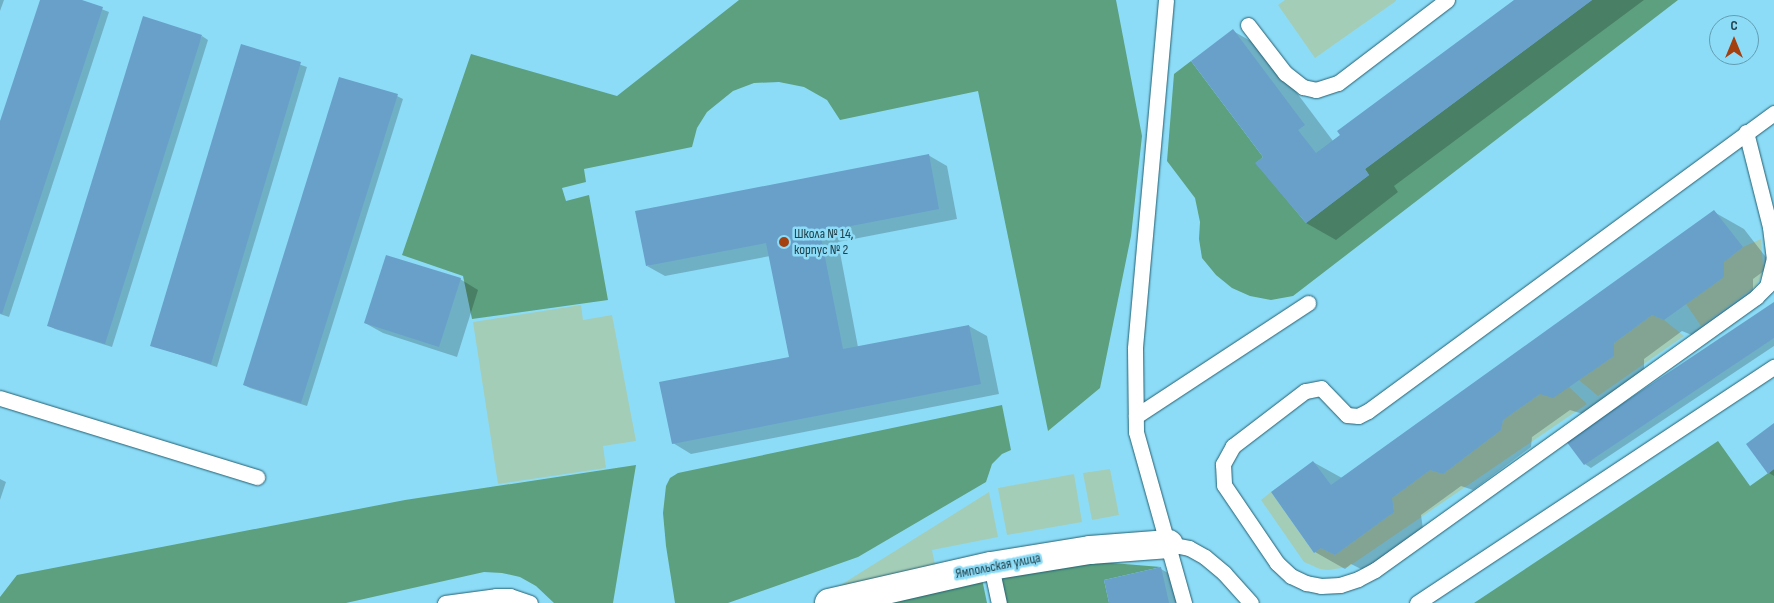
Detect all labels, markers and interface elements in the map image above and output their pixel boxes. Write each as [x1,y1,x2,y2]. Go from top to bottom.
north arrow [1709,15,1759,65]
text: С [1730,17,1738,34]
place label: Школа № 14, корпус № 2 [794,226,853,258]
marker: Школа № 14, корпус № 2 [778,236,790,248]
street label: Ямпольская улица [954,550,1042,582]

